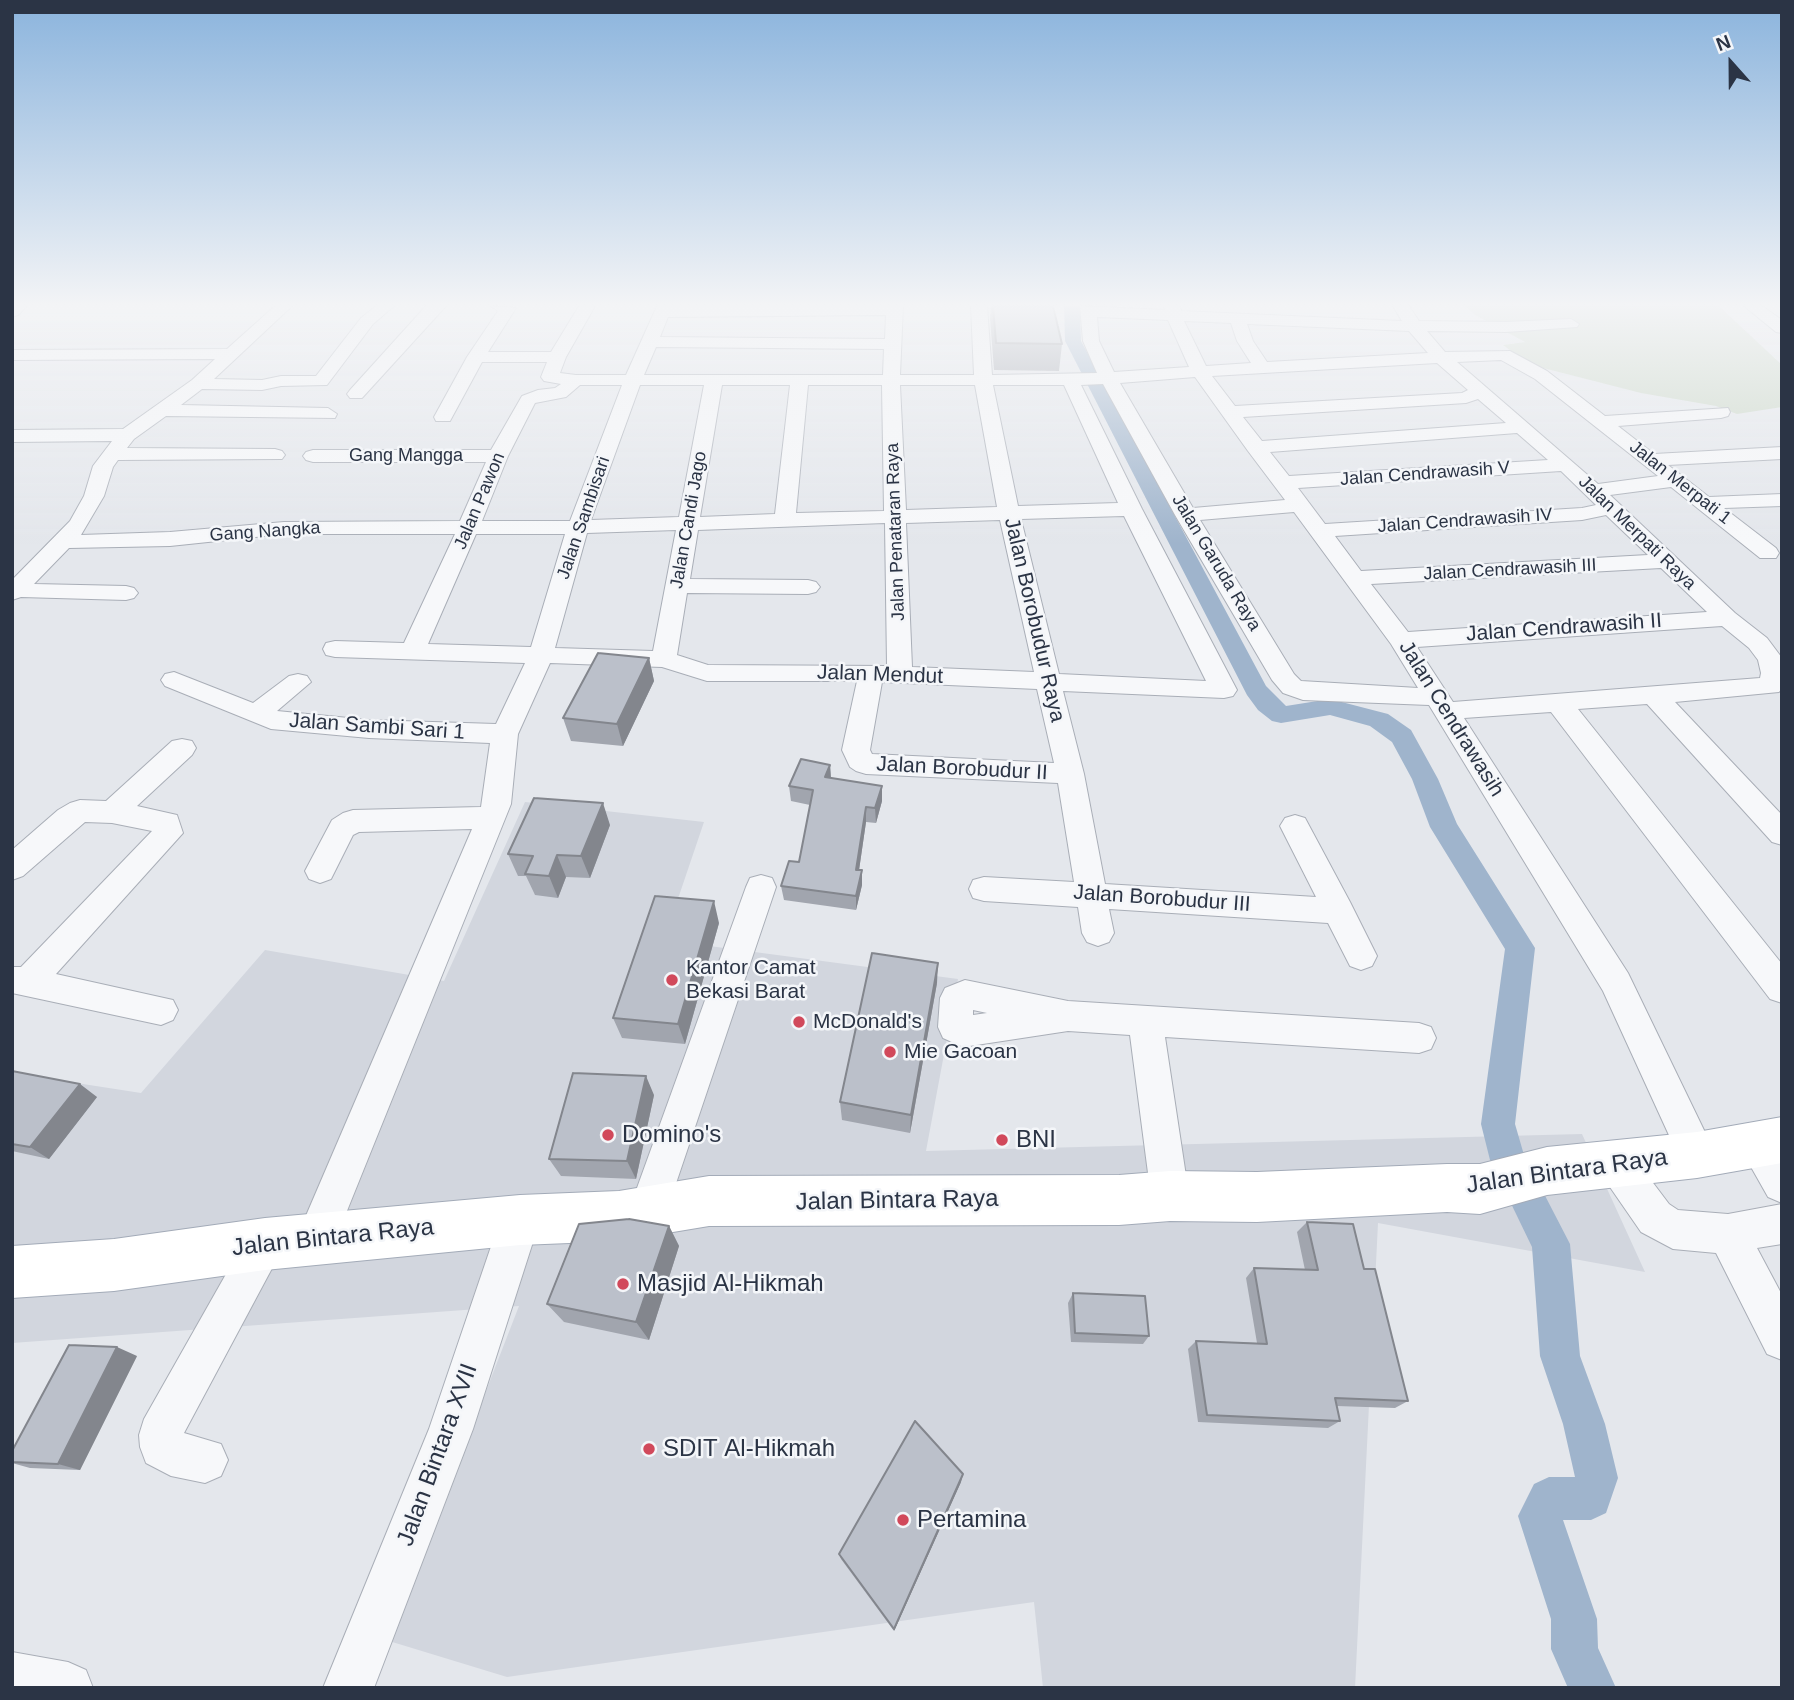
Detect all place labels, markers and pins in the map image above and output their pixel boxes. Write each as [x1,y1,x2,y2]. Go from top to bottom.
place label: Kantor Camat Bekasi Barat [686,955,816,1005]
marker: Kantor Camat Bekasi Barat [664,972,680,988]
place label: McDonald's [813,1009,922,1035]
marker: McDonald's [791,1014,807,1030]
place label: Mie Gacoan [904,1039,1017,1065]
marker: Mie Gacoan [882,1044,898,1060]
place label: Domino's [622,1121,721,1149]
place label: BNI [1016,1126,1056,1154]
marker: Domino's [600,1127,616,1143]
marker: BNI [994,1132,1010,1148]
place label: Masjid Al-Hikmah [637,1270,824,1298]
marker: Masjid Al-Hikmah [615,1276,631,1292]
place label: SDIT Al-Hikmah [663,1435,835,1463]
marker: SDIT Al-Hikmah [641,1441,657,1457]
place label: Pertamina [917,1506,1026,1534]
marker: Pertamina [895,1512,911,1528]

